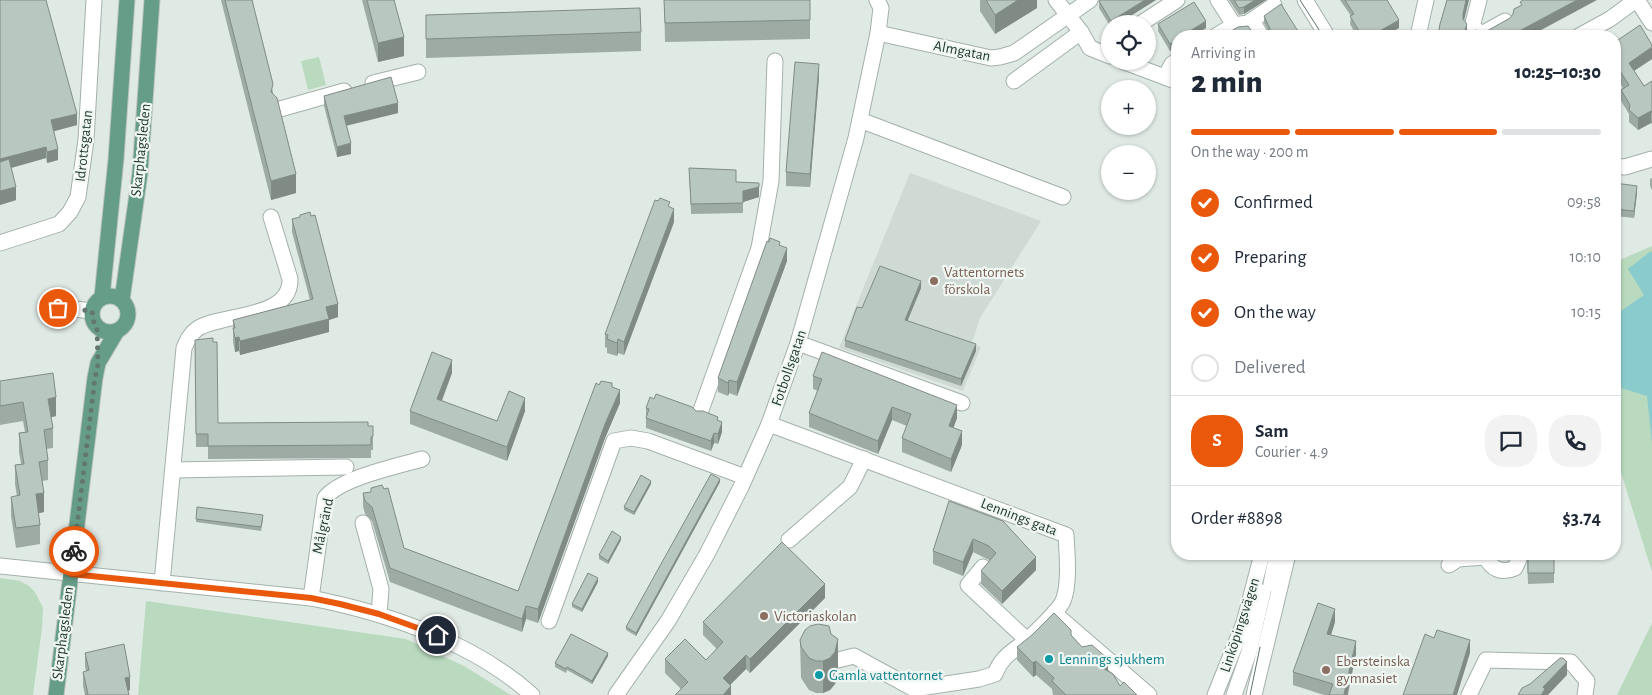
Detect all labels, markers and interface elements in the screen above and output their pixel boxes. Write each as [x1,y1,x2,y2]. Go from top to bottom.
map controls [1101,15,1156,200]
button: locate [1101,15,1156,70]
street label: Almgatan [932,38,992,64]
text: Arriving in [1191,45,1256,61]
text: 10:25–10:30 [1514,63,1601,82]
text: 2 min [1191,66,1263,98]
button: + [1101,80,1156,135]
street label: Skarphagsleden [129,103,153,197]
street label: Idrottsgatan [73,109,95,183]
text: On the way · 200 m [1191,144,1309,160]
button: − [1101,145,1156,200]
icon: check [1191,189,1219,217]
text: Confirmed [1234,193,1313,212]
text: 09:58 [1567,194,1601,210]
icon: check [1191,244,1219,272]
text: Preparing [1234,248,1307,267]
text: 10:10 [1569,249,1601,265]
place label: Vattentornets förskola [944,265,1024,297]
marker: Vattentornets förskola [928,275,940,287]
pin [37,287,79,329]
icon: bag [44,294,72,322]
icon: check [1191,299,1219,327]
text: On the way [1234,303,1316,322]
text: 10:15 [1571,304,1601,320]
street label: Fotbollsgatan [769,328,809,408]
text: Delivered [1234,358,1306,377]
button: chat [1485,415,1537,467]
button: phone [1549,415,1601,467]
text: Sam [1255,422,1289,441]
text: S [1212,431,1222,450]
text: Courier · 4.9 [1255,444,1328,460]
street label: Lennings gata [979,496,1059,538]
street label: Målgränd [310,497,336,555]
text: Order #8898 [1191,509,1283,528]
text: $3.74 [1562,509,1601,528]
courier [49,526,99,576]
icon: bike [60,537,88,565]
street label: Linköpingsvägen [1218,576,1262,674]
street label: Skarphagsleden [50,586,76,680]
place label: Victoriaskolan [774,609,857,624]
marker: Victoriaskolan [758,610,770,622]
pin [416,614,458,656]
icon: home [423,621,451,649]
place label: Lennings sjukhem [1059,652,1165,667]
marker: Lennings sjukhem [1043,653,1055,665]
place label: Ebersteinska gymnasiet [1336,654,1410,686]
marker: Ebersteinska gymnasiet [1320,664,1332,676]
place label: Gamla vattentornet [829,668,943,683]
marker: Gamla vattentornet [813,669,825,681]

